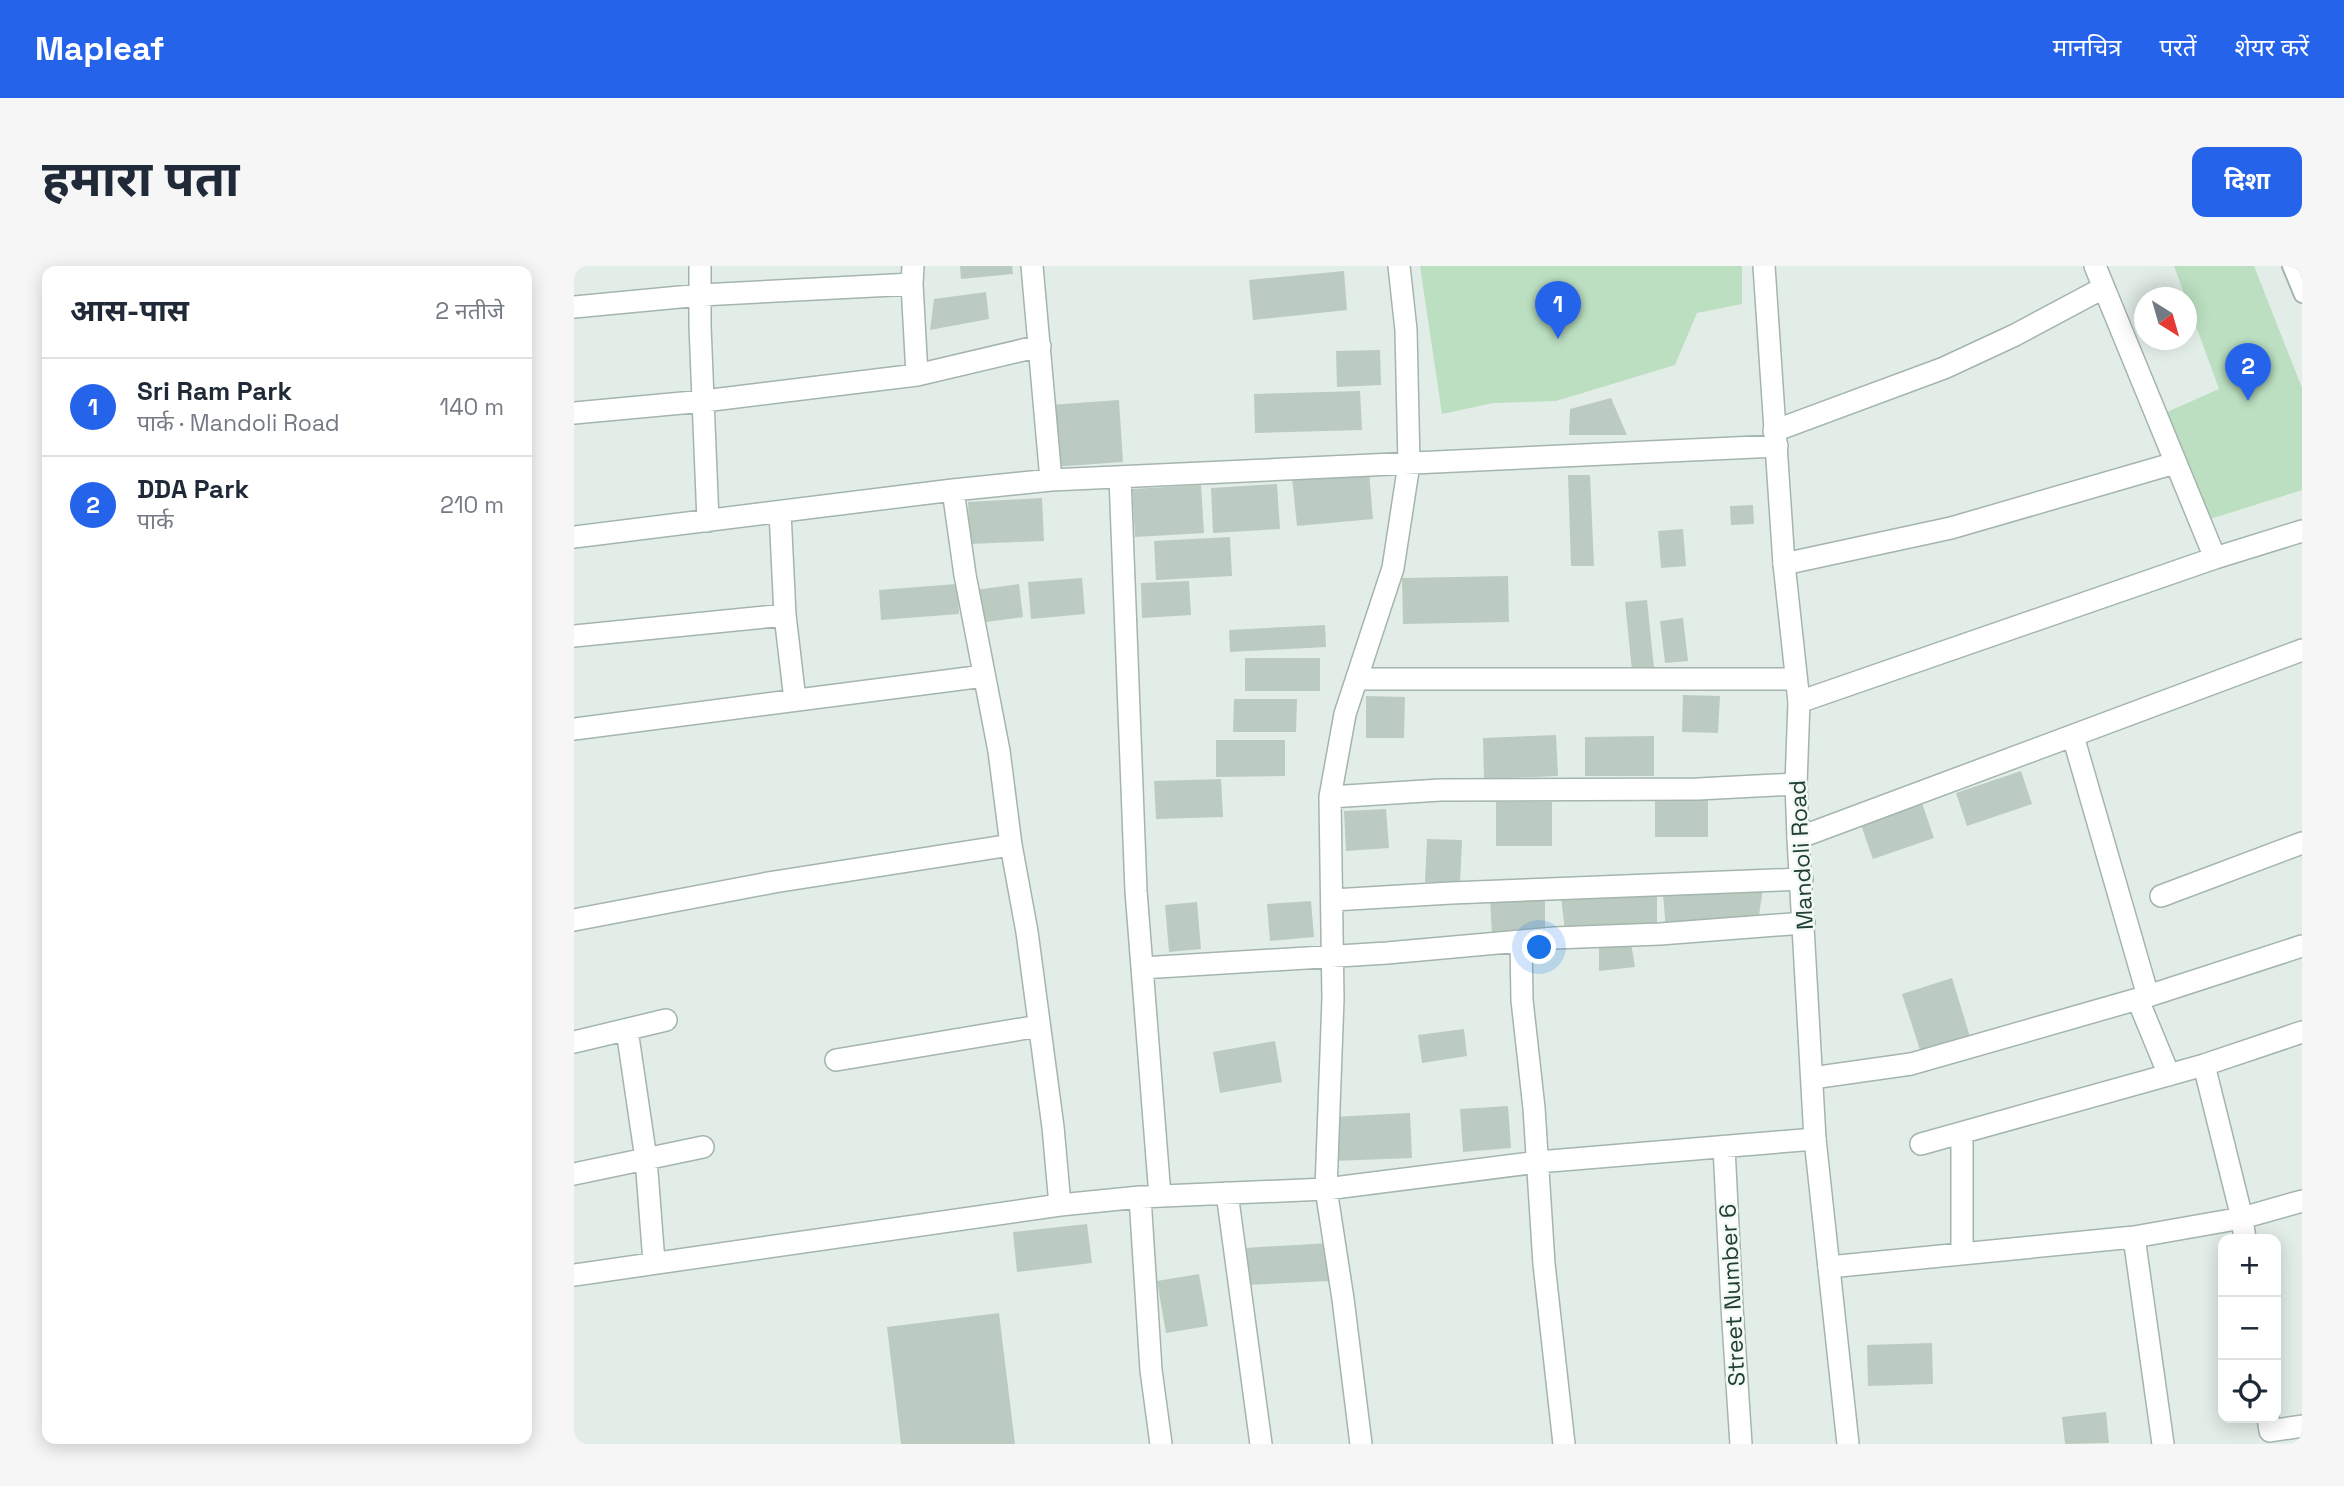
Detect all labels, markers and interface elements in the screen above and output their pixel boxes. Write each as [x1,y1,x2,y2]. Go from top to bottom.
text: Mapleaf [35,28,164,70]
text: मानचित्र [2053,32,2121,63]
text: परतें [2159,32,2197,63]
text: शेयर करें [2235,32,2309,63]
button: दिशा [2192,147,2302,217]
text: हमारा पता [42,148,239,210]
pin: 1 [1535,281,1581,339]
north arrow [2134,287,2197,350]
text: आस-पास [70,291,189,330]
text: 2 नतीजे [435,296,504,326]
pin: 2 [2225,343,2271,401]
text: Sri Ram Park [137,374,292,408]
text: 1 [88,392,98,422]
text: 140 m [440,392,504,422]
text: पार्क · Mandoli Road [137,408,340,438]
text: DDA Park [137,472,249,506]
text: 2 [86,490,100,520]
text: 210 m [440,490,504,520]
text: पार्क [137,506,174,536]
street label: Mandoli Road [1782,779,1820,931]
your location [1522,930,1556,964]
street label: Street Number 6 [1712,1203,1752,1387]
map controls [2218,1234,2281,1423]
button: + [2218,1234,2281,1297]
button: − [2218,1297,2281,1360]
button: locate [2218,1360,2281,1423]

